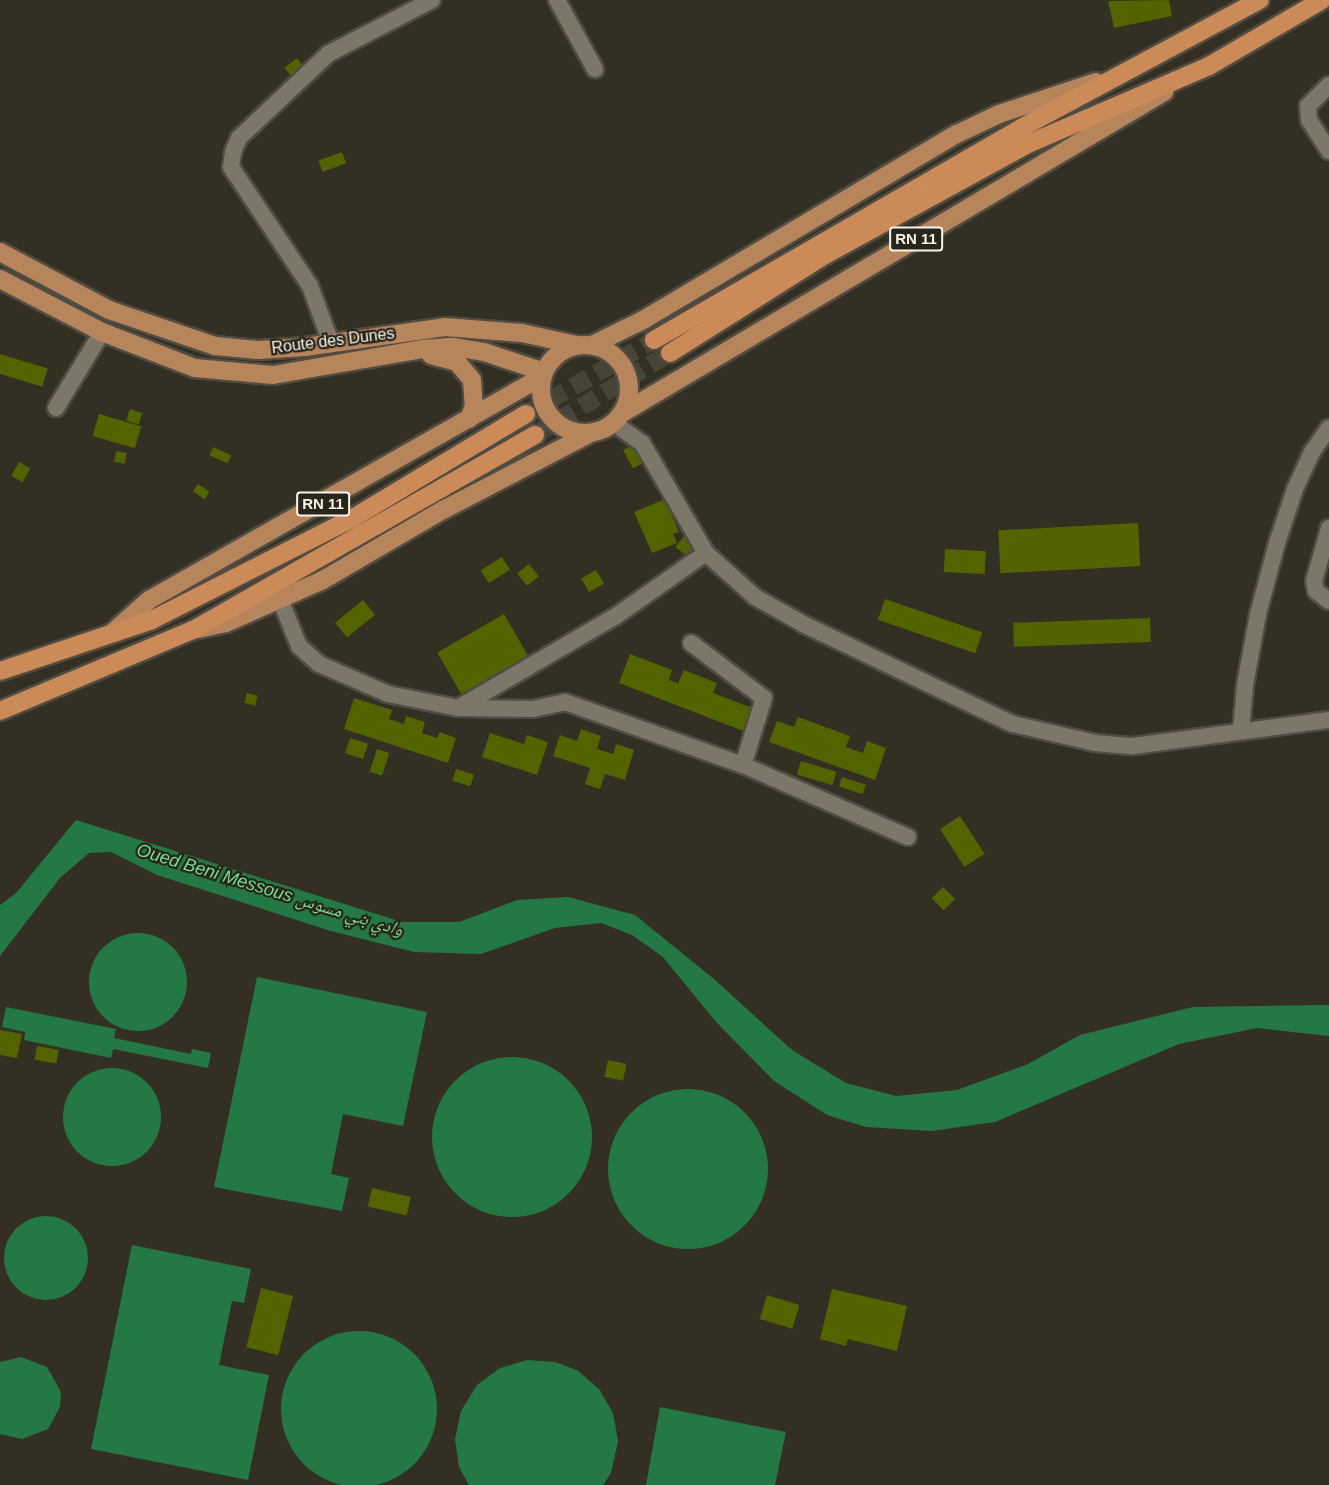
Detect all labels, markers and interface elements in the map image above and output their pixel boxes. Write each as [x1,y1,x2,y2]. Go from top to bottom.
road number: RN 11 [889,227,943,251]
street label: Route des Dunes [270,324,396,358]
road number: RN 11 [296,492,350,516]
water label: Oued Beni Messous وادي بني مسوس [134,839,406,941]

